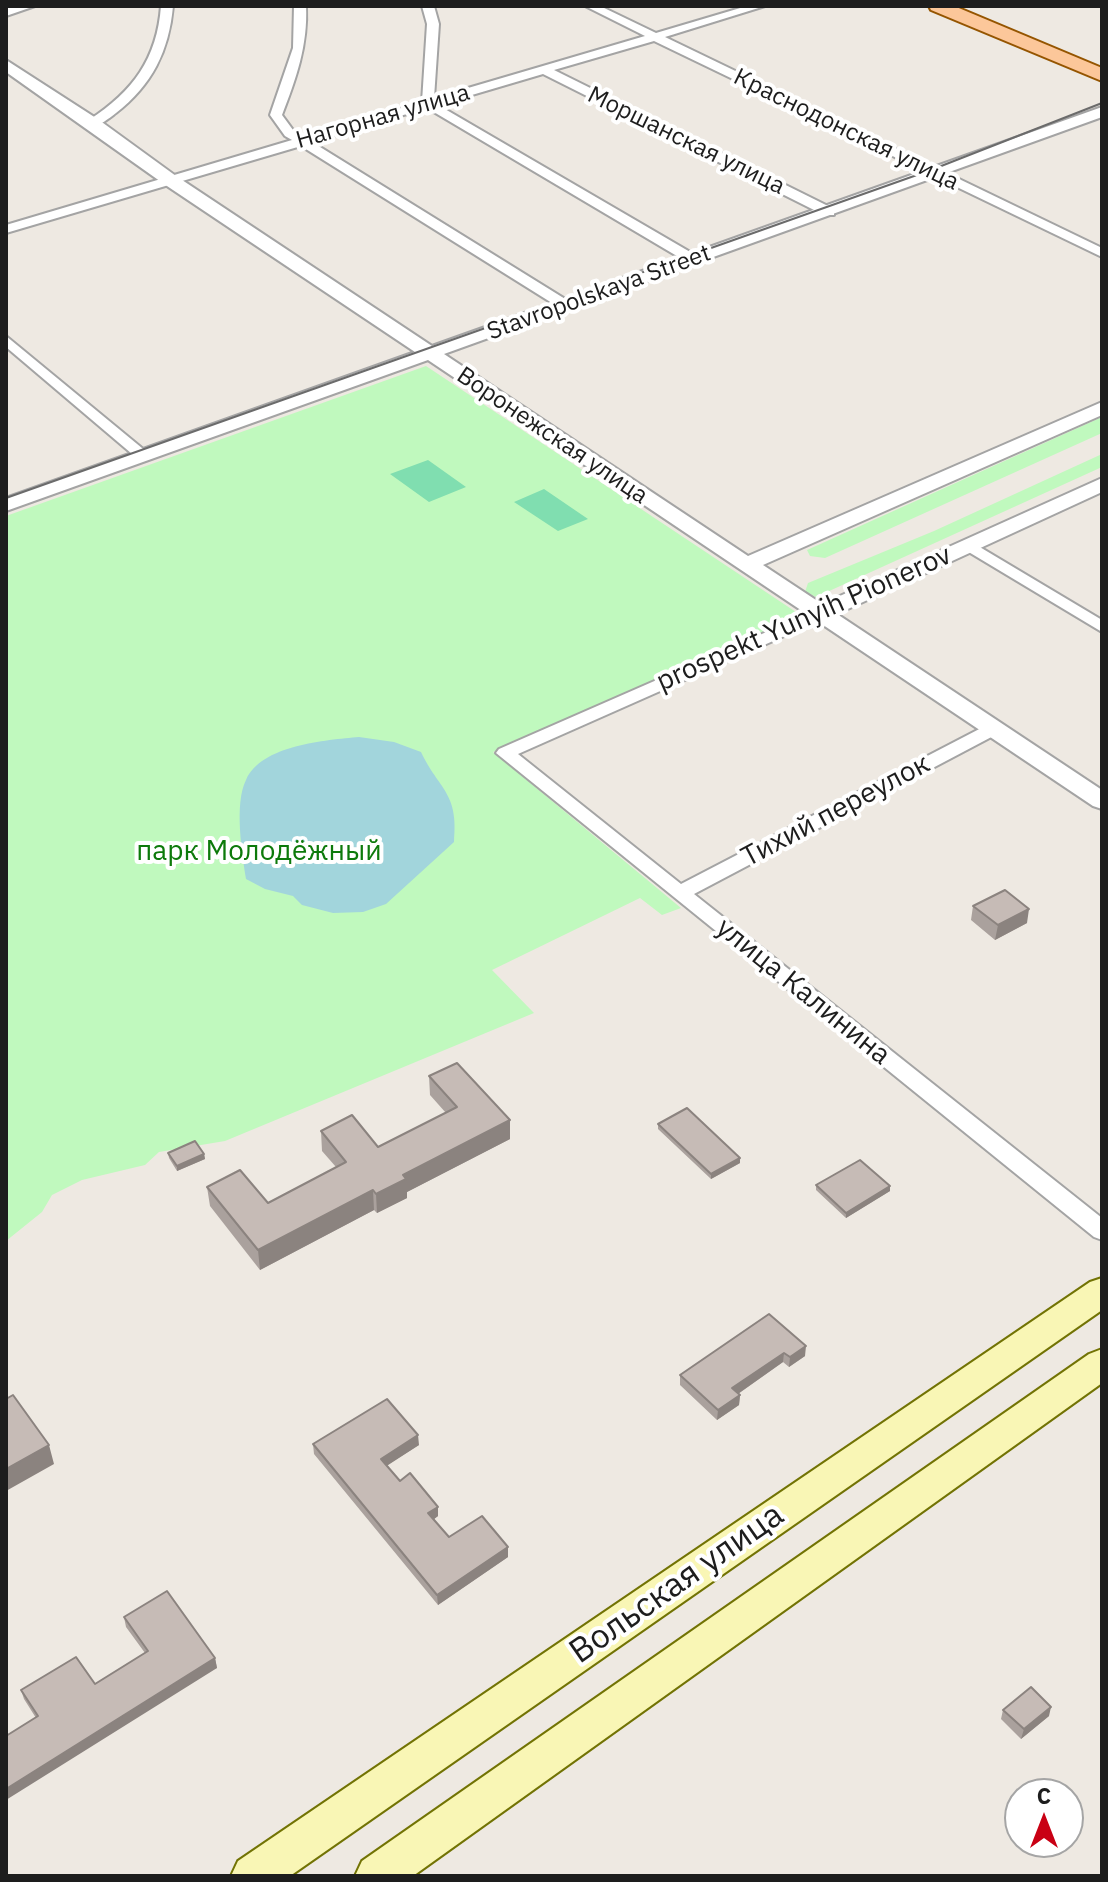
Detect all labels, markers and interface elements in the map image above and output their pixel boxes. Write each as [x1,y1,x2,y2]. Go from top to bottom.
street label: Краснодонская улица [729,63,963,197]
street label: Нагорная улица [293,78,473,156]
street label: Моршанская улица [583,81,789,201]
street label: Stavropolskaya Street [483,239,715,347]
street label: Воронежская улица [451,361,653,511]
street label: prospekt Yunyih Pionerov [651,539,957,699]
street label: Тихий переулок [736,747,936,875]
park label: парк Молодёжный [136,835,382,869]
street label: улица Калинина [709,911,897,1073]
street label: Вольская улица [562,1495,792,1673]
north arrow [1004,1778,1084,1858]
text: С [1037,1781,1051,1810]

